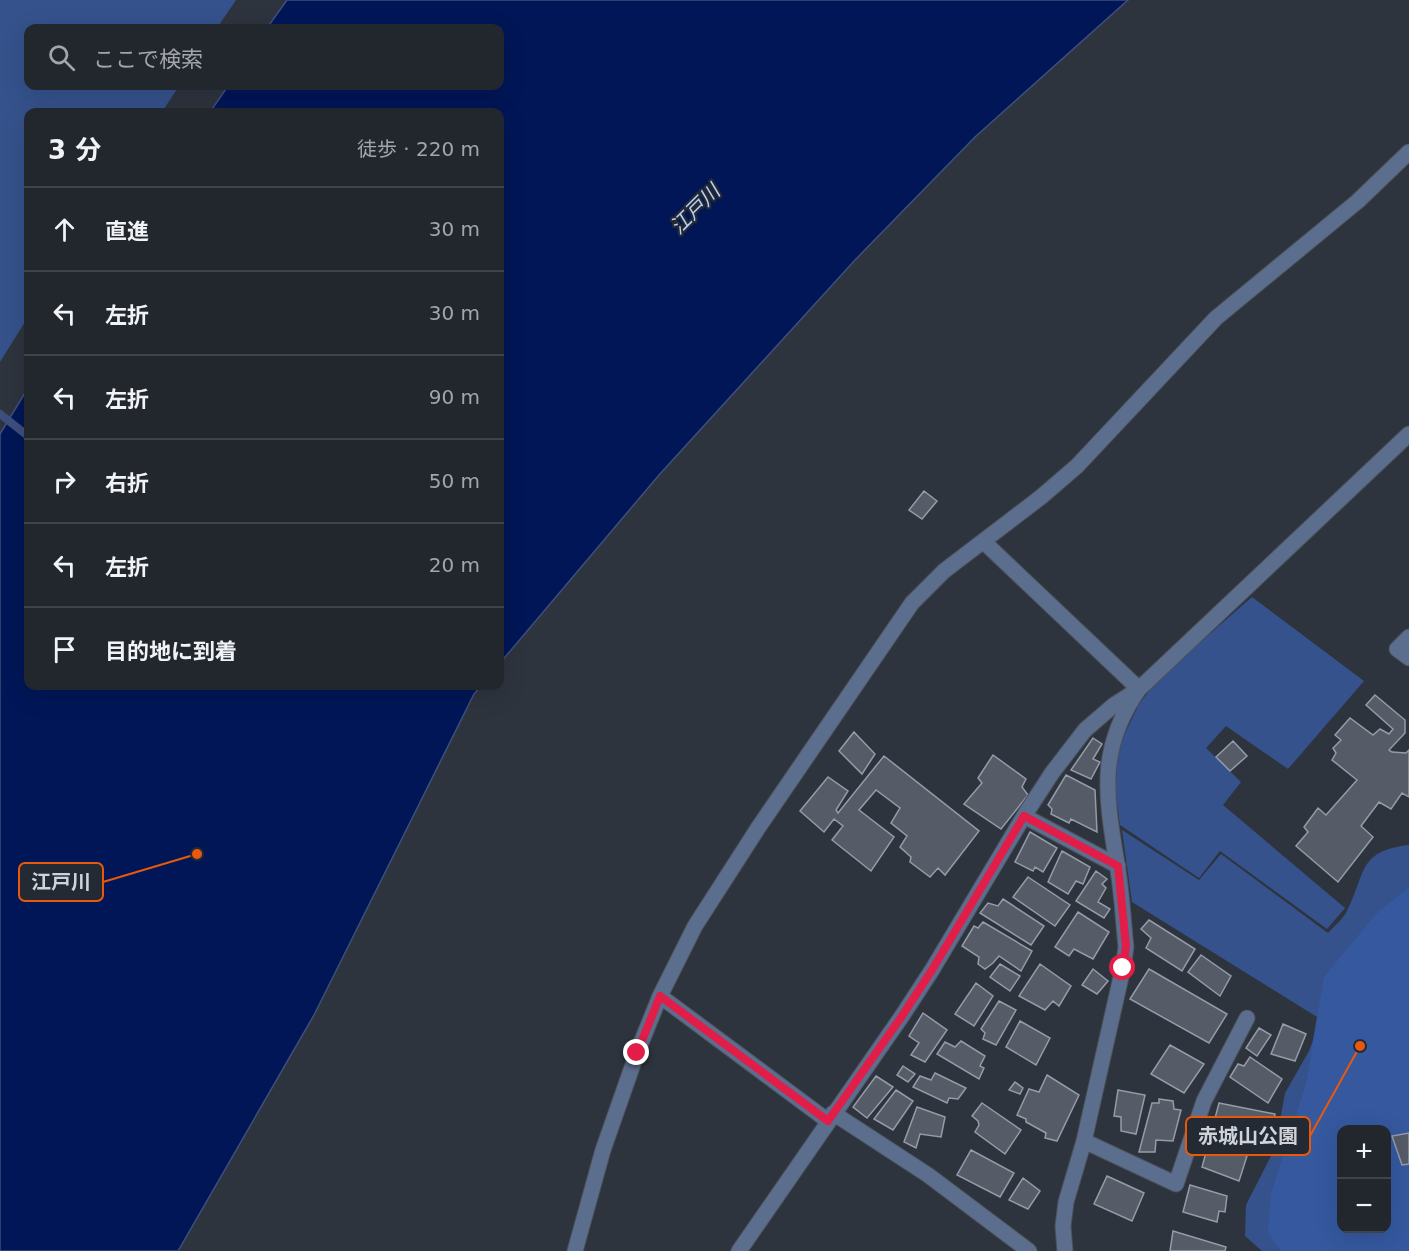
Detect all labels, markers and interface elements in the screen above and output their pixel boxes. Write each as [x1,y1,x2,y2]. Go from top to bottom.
search box [24,24,504,90]
icon: search [45,41,78,74]
text: ここで検索 [93,47,203,72]
text: 3 分 [48,135,101,165]
text: 徒歩 · 220 m [357,137,480,161]
water label: 江戸川 [665,178,726,239]
icon: ahead [48,213,81,246]
text: 30 m [429,217,480,241]
text: 直進 [105,219,149,244]
icon: left [48,297,81,330]
text: 30 m [429,301,480,325]
text: 左折 [105,303,149,328]
icon: left [48,381,81,414]
text: 90 m [429,385,480,409]
text: 左折 [105,387,149,412]
icon: right [48,465,81,498]
text: 50 m [429,469,480,493]
text: 右折 [105,471,149,496]
icon: left [48,549,81,582]
text: 20 m [429,553,480,577]
text: 左折 [105,555,149,580]
icon: arrive [48,633,81,666]
text: 目的地に到着 [105,639,237,664]
callout: 江戸川 [19,863,103,901]
text: 江戸川 [31,870,91,894]
route start [1109,954,1135,980]
route end [623,1039,649,1065]
callout: 赤城山公園 [1186,1117,1310,1155]
text: 赤城山公園 [1198,1124,1298,1148]
map controls [1337,1125,1391,1233]
button: + [1337,1125,1391,1179]
button: − [1337,1179,1391,1233]

